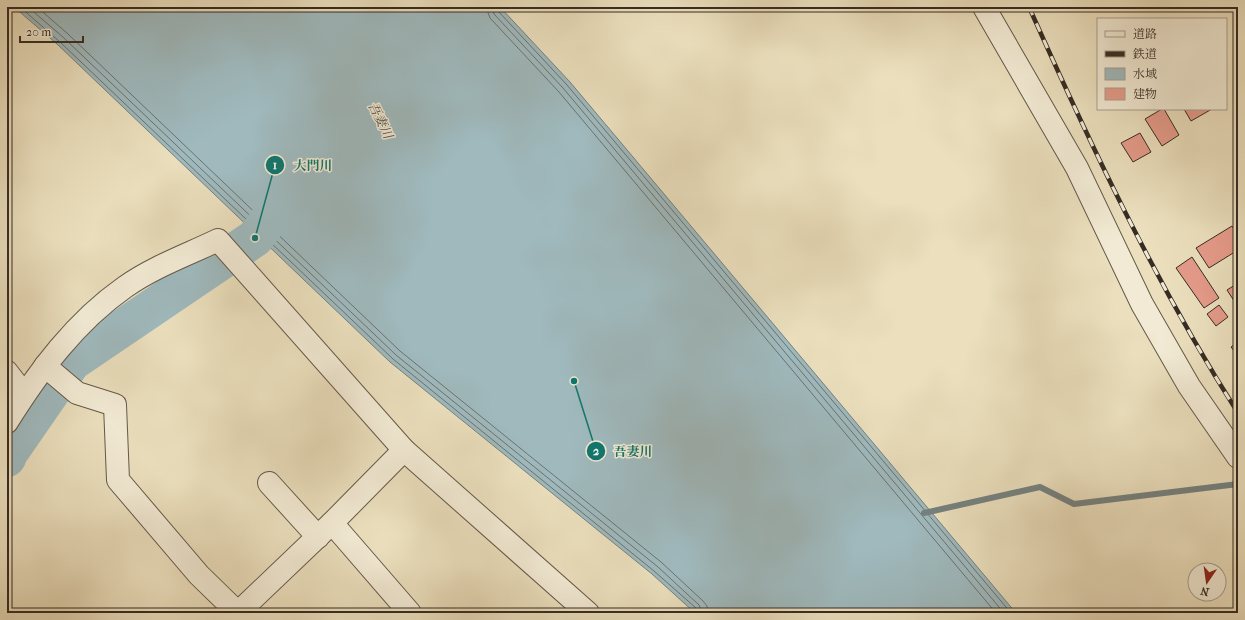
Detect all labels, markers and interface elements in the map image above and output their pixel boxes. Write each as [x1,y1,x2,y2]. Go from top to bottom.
scale bar [20,18,83,44]
legend [1097,18,1227,110]
text: 20 m [26,25,51,39]
text: 道路 [1133,27,1157,41]
text: 鉄道 [1132,47,1157,61]
text: 水域 [1133,67,1157,81]
text: 建物 [1133,87,1157,101]
water label: 吾妻川 [365,99,397,143]
callout: 大門川 [265,153,340,178]
text: 1 [273,158,277,172]
text: 大門川 [293,158,333,173]
callout: 吾妻川 [586,439,661,464]
text: 2 [593,444,600,458]
text: 吾妻川 [613,444,653,459]
north arrow [1187,562,1227,602]
text: N [1199,584,1210,599]

